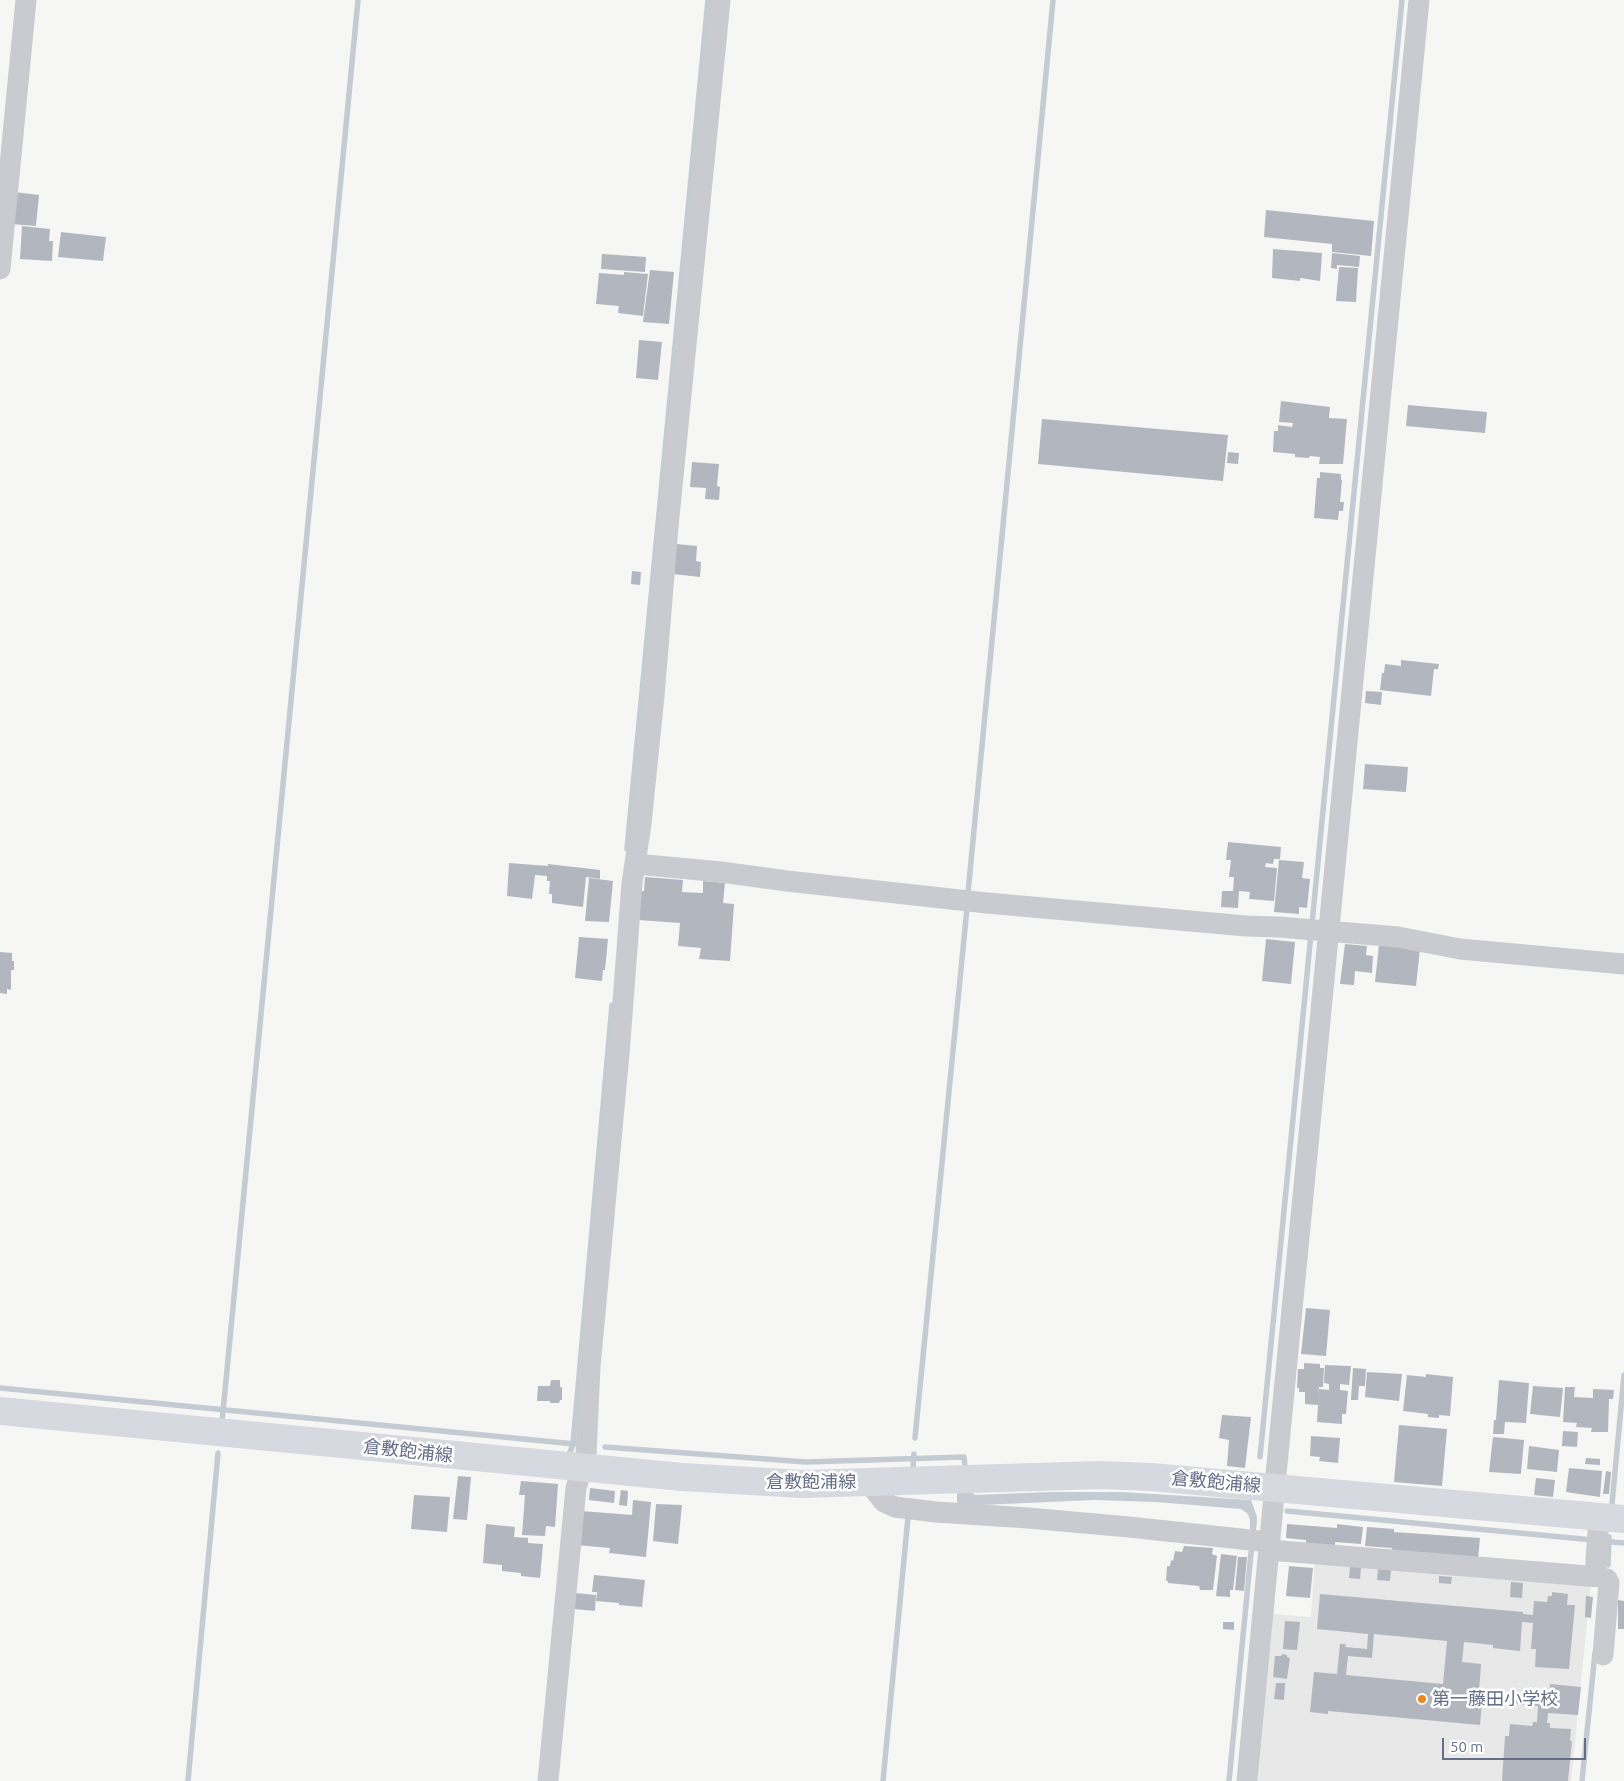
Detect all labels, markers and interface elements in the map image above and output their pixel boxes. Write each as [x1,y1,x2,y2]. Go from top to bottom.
street label: 倉敷飽浦線 [362,1436,454,1466]
street label: 倉敷飽浦線 [1170,1467,1262,1497]
street label: 倉敷飽浦線 [766,1471,856,1493]
place label: 第一藤田小学校 [1432,1688,1558,1710]
marker: 第一藤田小学校 [1416,1693,1428,1705]
scale bar [1444,1728,1588,1760]
text: 50 m [1450,1738,1483,1755]

